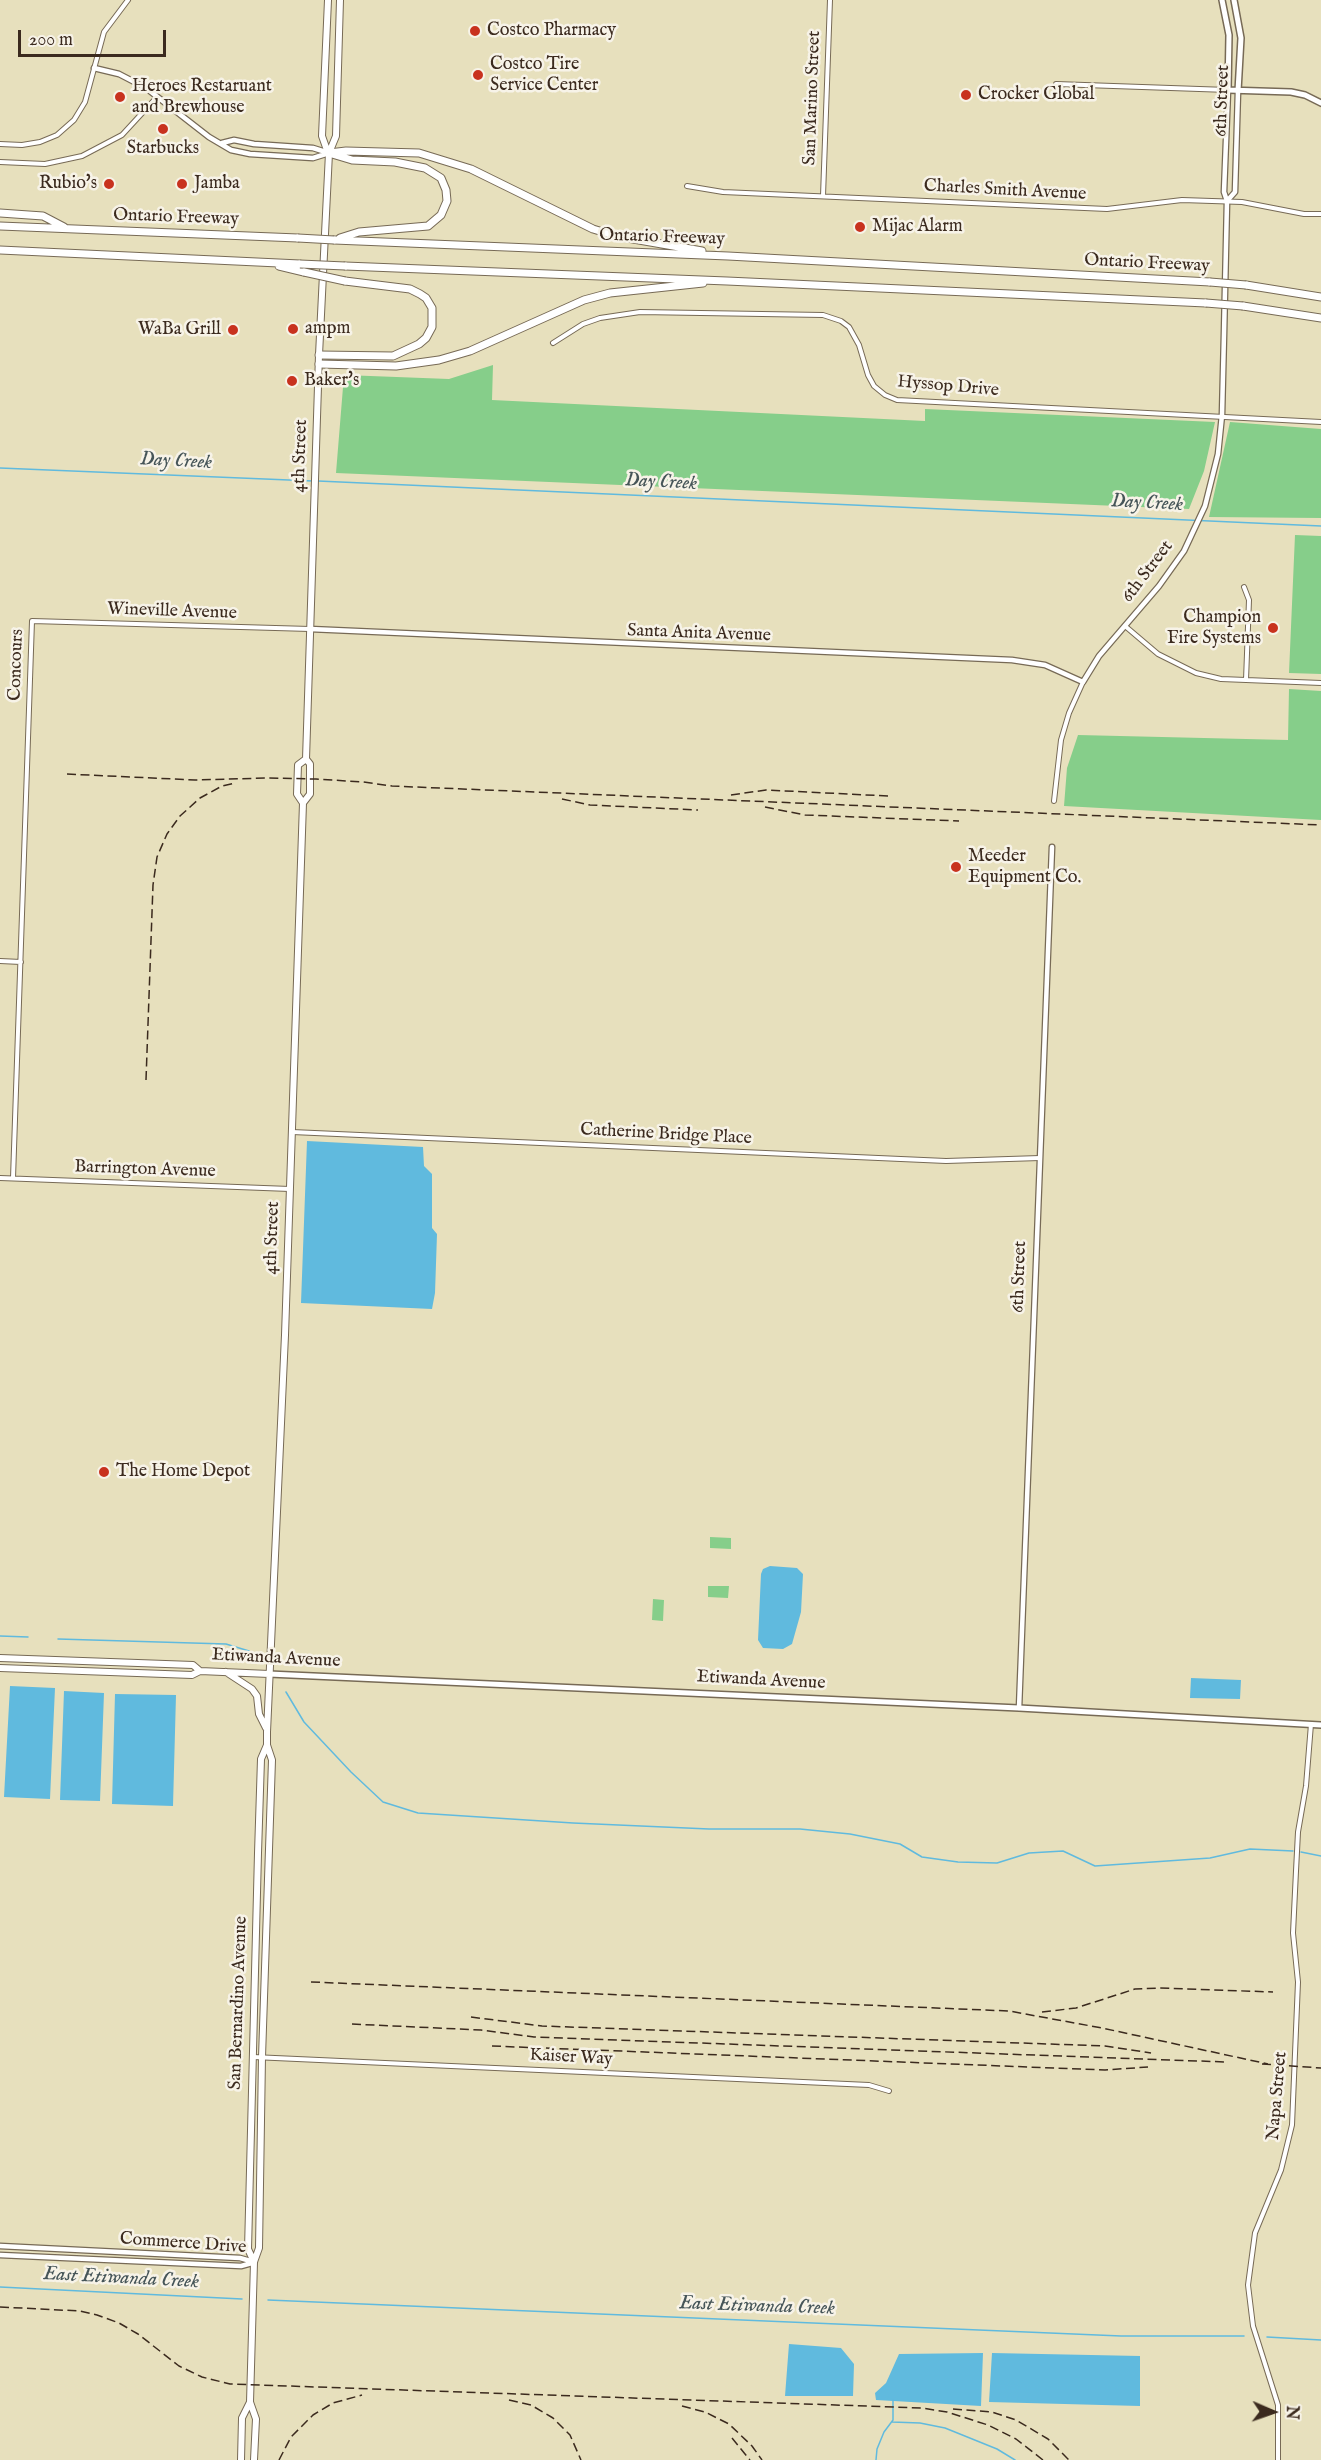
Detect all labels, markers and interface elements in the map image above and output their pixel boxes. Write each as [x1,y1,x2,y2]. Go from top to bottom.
scale bar [21,18,170,56]
place label: Costco Pharmacy [487,20,616,42]
marker: Costco Pharmacy [468,24,482,38]
text: 200 m [29,29,73,52]
street label: San Marino Street [800,30,826,166]
place label: Costco Tire Service Center [490,54,598,97]
street label: 6th Street [1211,65,1235,137]
marker: Costco Tire Service Center [471,68,485,82]
place label: Heroes Restaruant and Brewhouse [132,76,272,118]
place label: Crocker Global [978,84,1094,106]
marker: Crocker Global [959,88,973,102]
marker: Heroes Restaruant and Brewhouse [113,90,127,104]
marker: Starbucks [156,122,170,136]
place label: Starbucks [127,138,199,160]
place label: Rubio's [39,173,97,195]
place label: Jamba [194,173,240,195]
street label: Charles Smith Avenue [923,176,1087,206]
marker: Rubio's [102,177,116,191]
marker: Jamba [175,177,189,191]
street label: Ontario Freeway [113,205,239,231]
place label: Mijac Alarm [872,216,963,238]
marker: Mijac Alarm [853,220,867,234]
street label: Ontario Freeway [599,225,725,251]
street label: Ontario Freeway [1084,250,1210,278]
place label: ampm [305,318,350,340]
place label: WaBa Grill [138,319,221,341]
marker: ampm [286,322,300,336]
marker: WaBa Grill [226,323,240,337]
place label: Baker's [304,370,359,392]
street label: Hyssop Drive [896,372,1000,402]
marker: Baker's [285,374,299,388]
street label: 4th Street [289,419,313,493]
water label: Day Creek [139,448,213,476]
water label: Day Creek [624,469,698,497]
water label: Day Creek [1110,490,1184,518]
street label: 6th Street [1118,537,1178,607]
street label: Wineville Avenue [107,599,237,625]
place label: Champion Fire Systems [1167,607,1261,650]
street label: Santa Anita Avenue [627,621,771,647]
marker: Champion Fire Systems [1266,621,1280,635]
street label: Concours [5,629,29,701]
place label: Meeder Equipment Co. [968,846,1081,888]
marker: Meeder Equipment Co. [949,860,963,874]
street label: Catherine Bridge Place [580,1120,752,1150]
street label: Barrington Avenue [74,1157,216,1183]
street label: 4th Street [261,1201,285,1275]
street label: 6th Street [1008,1241,1032,1313]
place label: The Home Depot [116,1461,250,1483]
marker: The Home Depot [97,1465,111,1479]
street label: Etiwanda Avenue [211,1645,341,1673]
street label: Etiwanda Avenue [696,1667,826,1695]
street label: San Bernardino Avenue [225,1916,253,2090]
street label: Kaiser Way [529,2045,613,2071]
street label: Napa Street [1263,2051,1293,2141]
street label: Commerce Drive [119,2229,247,2259]
water label: East Etiwanda Creek [43,2263,199,2295]
water label: East Etiwanda Creek [679,2292,835,2322]
north arrow [1243,2382,1303,2442]
text: N [1281,2405,1301,2420]

